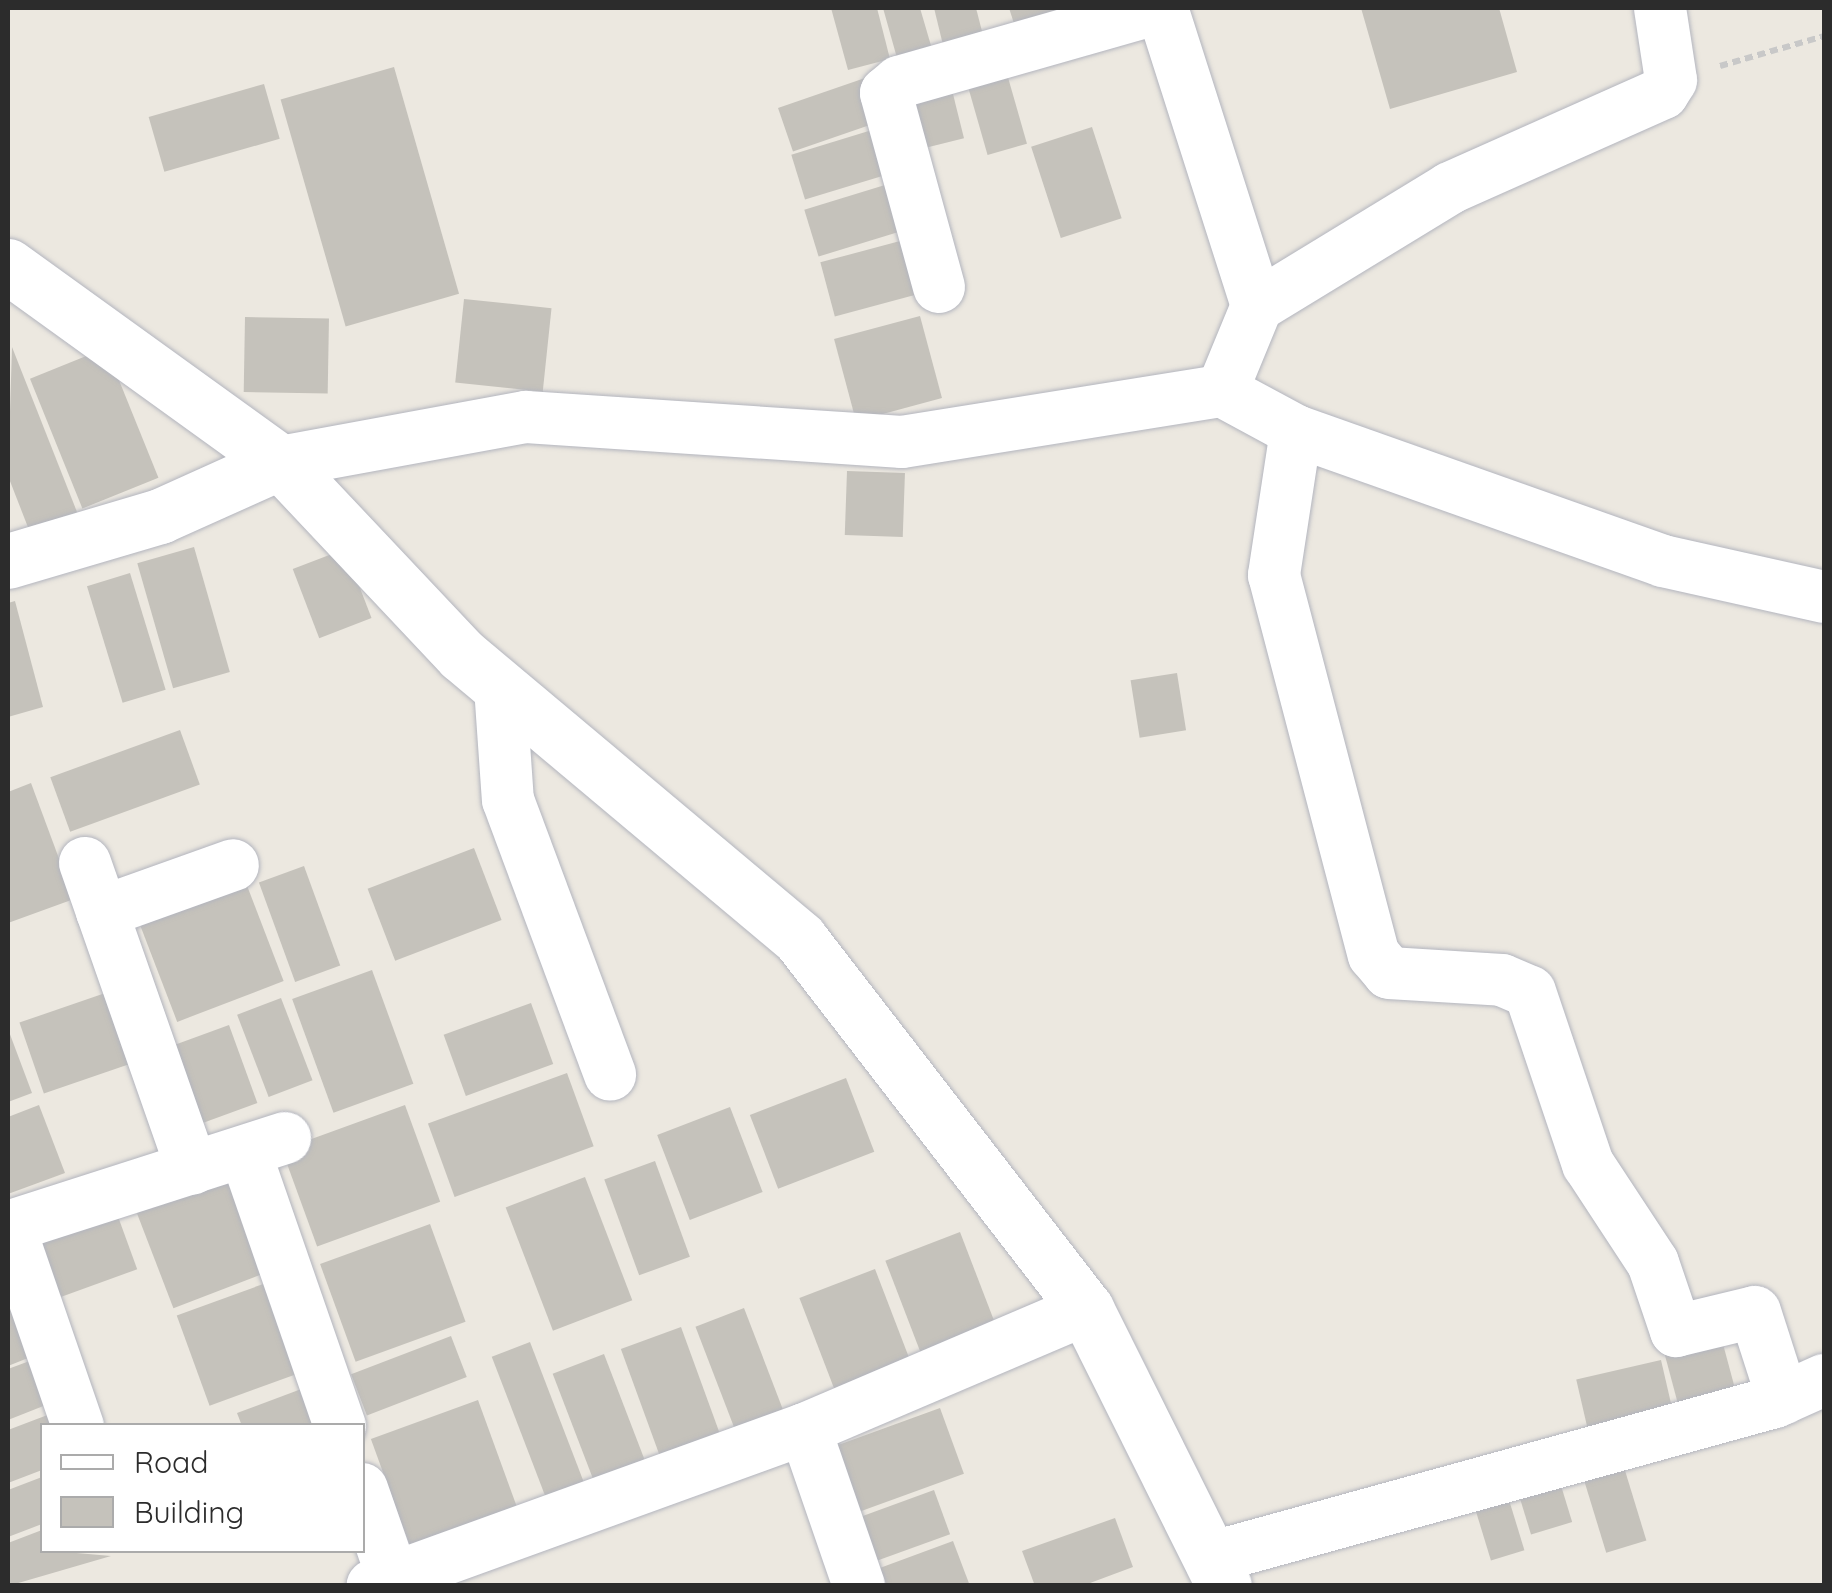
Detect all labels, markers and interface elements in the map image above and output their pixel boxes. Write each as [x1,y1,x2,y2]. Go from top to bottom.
legend [40,1423,365,1553]
text: Road [134,1443,208,1481]
text: Building [134,1493,244,1531]

